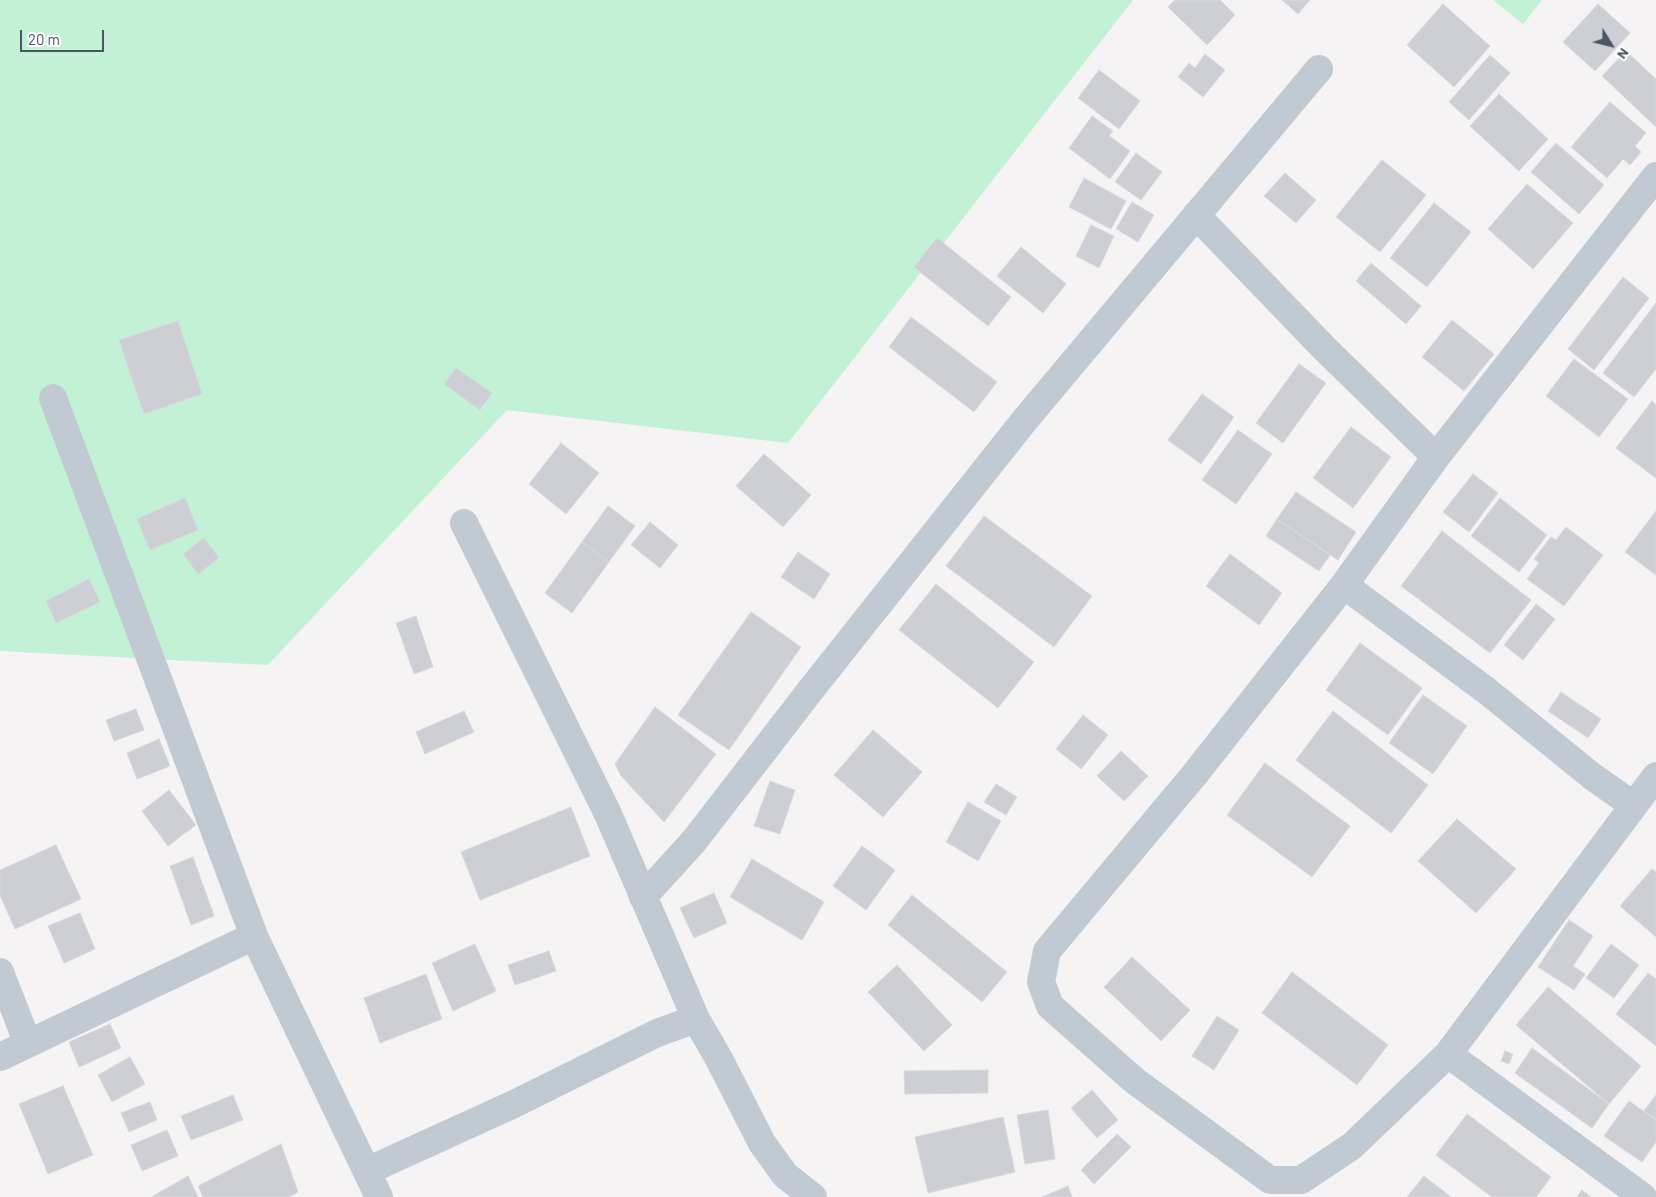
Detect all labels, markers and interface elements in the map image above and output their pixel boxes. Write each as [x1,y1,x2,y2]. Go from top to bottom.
scale bar [22,20,106,52]
north arrow [1586,20,1636,70]
text: 20 m [28,30,60,48]
text: N [1614,45,1633,63]

